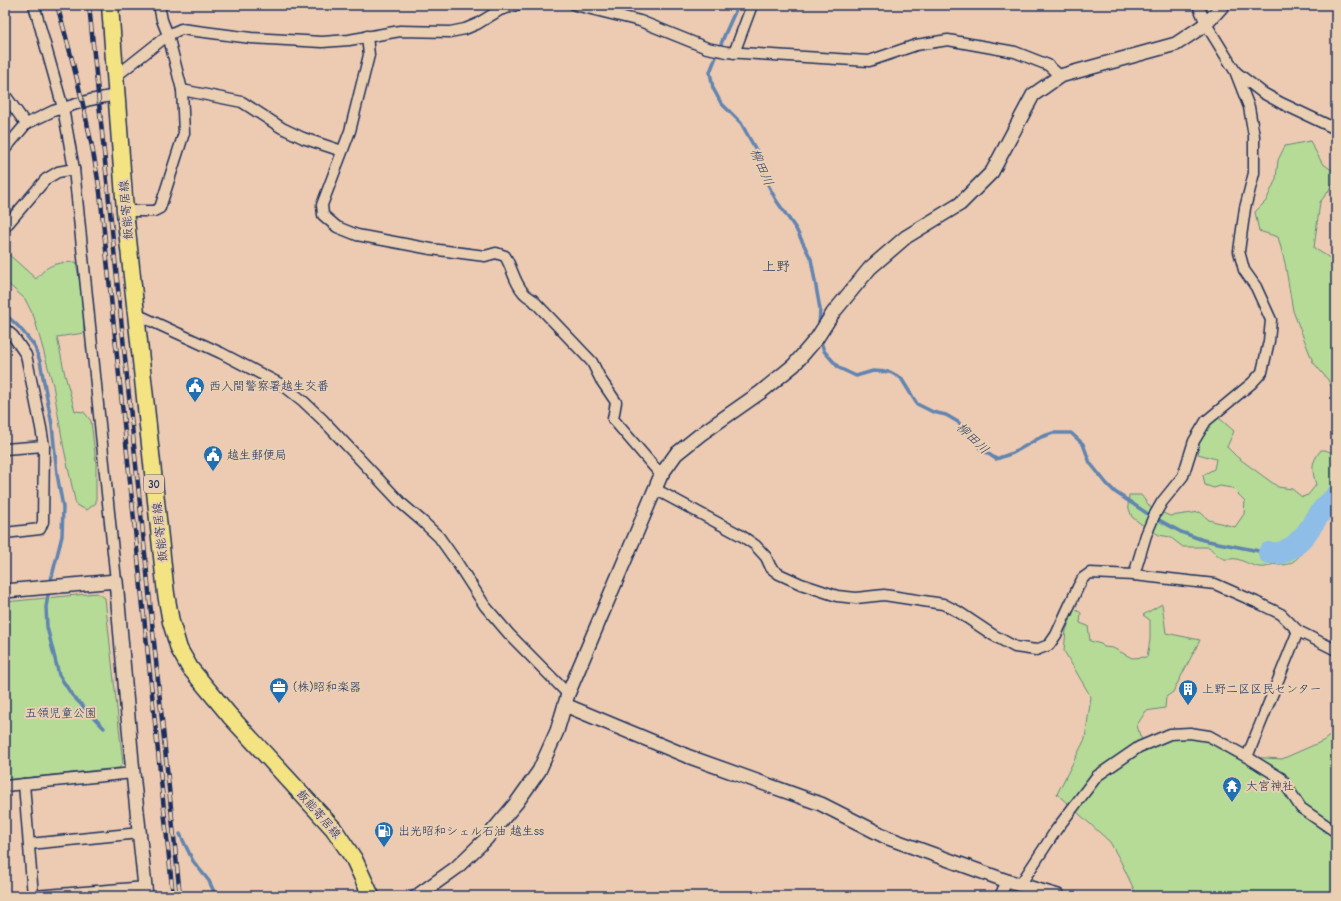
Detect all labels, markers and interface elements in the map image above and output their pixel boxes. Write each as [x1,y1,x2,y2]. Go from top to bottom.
water label: 柳田川 [747,146,777,188]
street label: 飯能寄居線 [116,179,136,241]
district label: 上野 [762,258,790,275]
public building icon: 西入間警察署越生交番 [184,375,206,403]
place label: 西入間警察署越生交番 [209,379,329,393]
water label: 柳田川 [954,419,992,457]
public building icon: 越生郵便局 [202,444,224,472]
place label: 越生郵便局 [227,448,287,462]
road number: 30 [144,475,164,493]
street label: 飯能寄居線 [150,501,170,563]
office icon: (株)昭和楽器 [268,676,290,704]
building icon: 上野二区区民センター [1177,678,1199,706]
place label: (株)昭和楽器 [293,680,361,694]
place label: 上野二区区民センター [1202,682,1322,696]
park label: 五領児童公園 [25,706,97,720]
temple icon: 大宮神社 [1221,775,1243,803]
place label: 大宮神社 [1246,779,1294,793]
street label: 飯能寄居線 [294,787,344,841]
fuel station icon: 出光昭和シェル石油 越生ss [373,820,395,848]
place label: 出光昭和シェル石油 越生ss [398,824,544,838]

